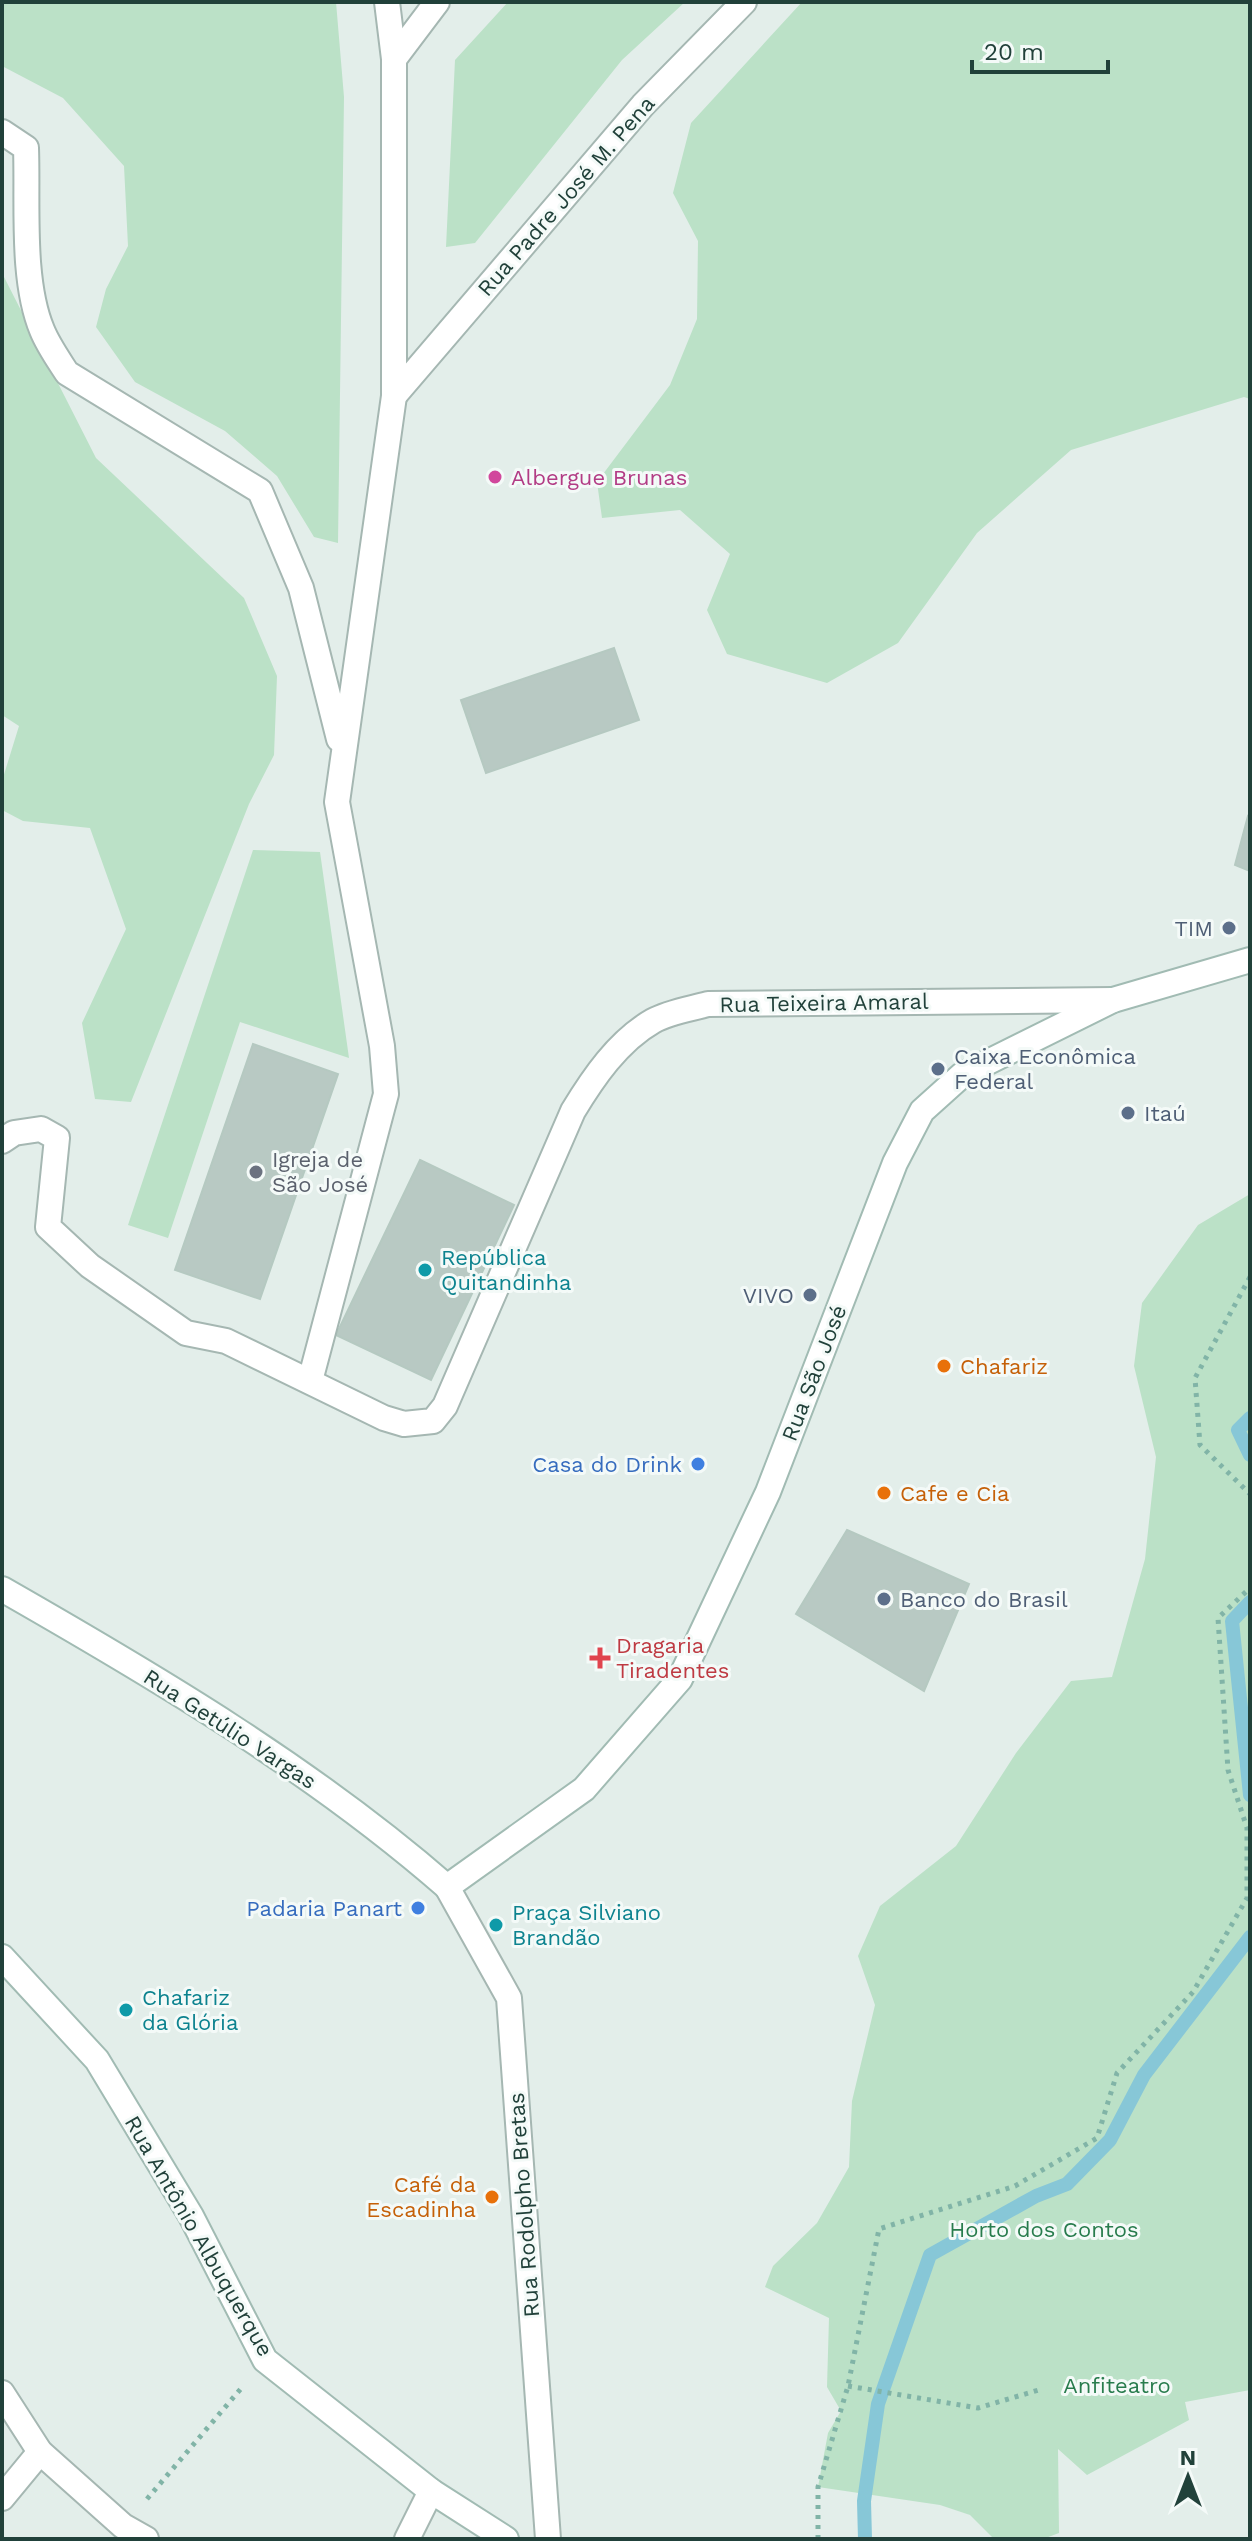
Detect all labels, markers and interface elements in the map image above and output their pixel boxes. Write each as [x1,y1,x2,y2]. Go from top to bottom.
scale bar [972,24,1108,74]
text: 20 m [984,38,1044,66]
street label: Rua Padre José M. Pena [472,91,660,301]
place label: Albergue Brunas [511,465,687,490]
marker: Albergue Brunas [486,468,504,486]
place label: TIM [1174,916,1213,941]
marker: TIM [1220,919,1238,937]
street label: Rua Teixeira Amaral [719,989,929,1017]
place label: Caixa Econômica Federal [954,1044,1136,1094]
marker: Caixa Econômica Federal [929,1060,947,1078]
place label: Itaú [1144,1101,1186,1126]
marker: Itaú [1119,1104,1137,1122]
place label: Igreja de São José [272,1147,368,1197]
marker: Igreja de São José [247,1163,265,1181]
place label: República Quitandinha [441,1245,572,1295]
marker: República Quitandinha [416,1261,434,1279]
place label: VIVO [743,1283,794,1308]
marker: VIVO [801,1286,819,1304]
street label: Rua São José [777,1301,851,1445]
place label: Chafariz [960,1354,1048,1379]
marker: Chafariz [935,1357,953,1375]
place label: Casa do Drink [532,1452,682,1477]
marker: Casa do Drink [689,1455,707,1473]
place label: Cafe e Cia [900,1481,1010,1506]
marker: Cafe e Cia [875,1484,893,1502]
place label: Banco do Brasil [900,1587,1068,1612]
marker: Banco do Brasil [875,1590,893,1608]
place label: Dragaria Tiradentes [616,1633,729,1683]
marker: Dragaria Tiradentes [591,1649,609,1667]
street label: Rua Getúlio Vargas [139,1664,321,1794]
place label: Padaria Panart [246,1896,402,1921]
marker: Padaria Panart [409,1899,427,1917]
place label: Praça Silviano Brandão [512,1900,661,1950]
marker: Praça Silviano Brandão [487,1916,505,1934]
place label: Chafariz da Glória [142,1985,238,2035]
marker: Chafariz da Glória [117,2001,135,2019]
street label: Rua Rodolpho Bretas [504,2092,544,2318]
street label: Rua Antônio Albuquerque [120,2111,278,2361]
place label: Café da Escadinha [366,2172,476,2222]
marker: Café da Escadinha [483,2188,501,2206]
park label: Horto dos Contos [949,2217,1139,2242]
park label: Anfiteatro [1063,2373,1171,2398]
north arrow [1148,2437,1228,2517]
text: N [1180,2445,1196,2470]

